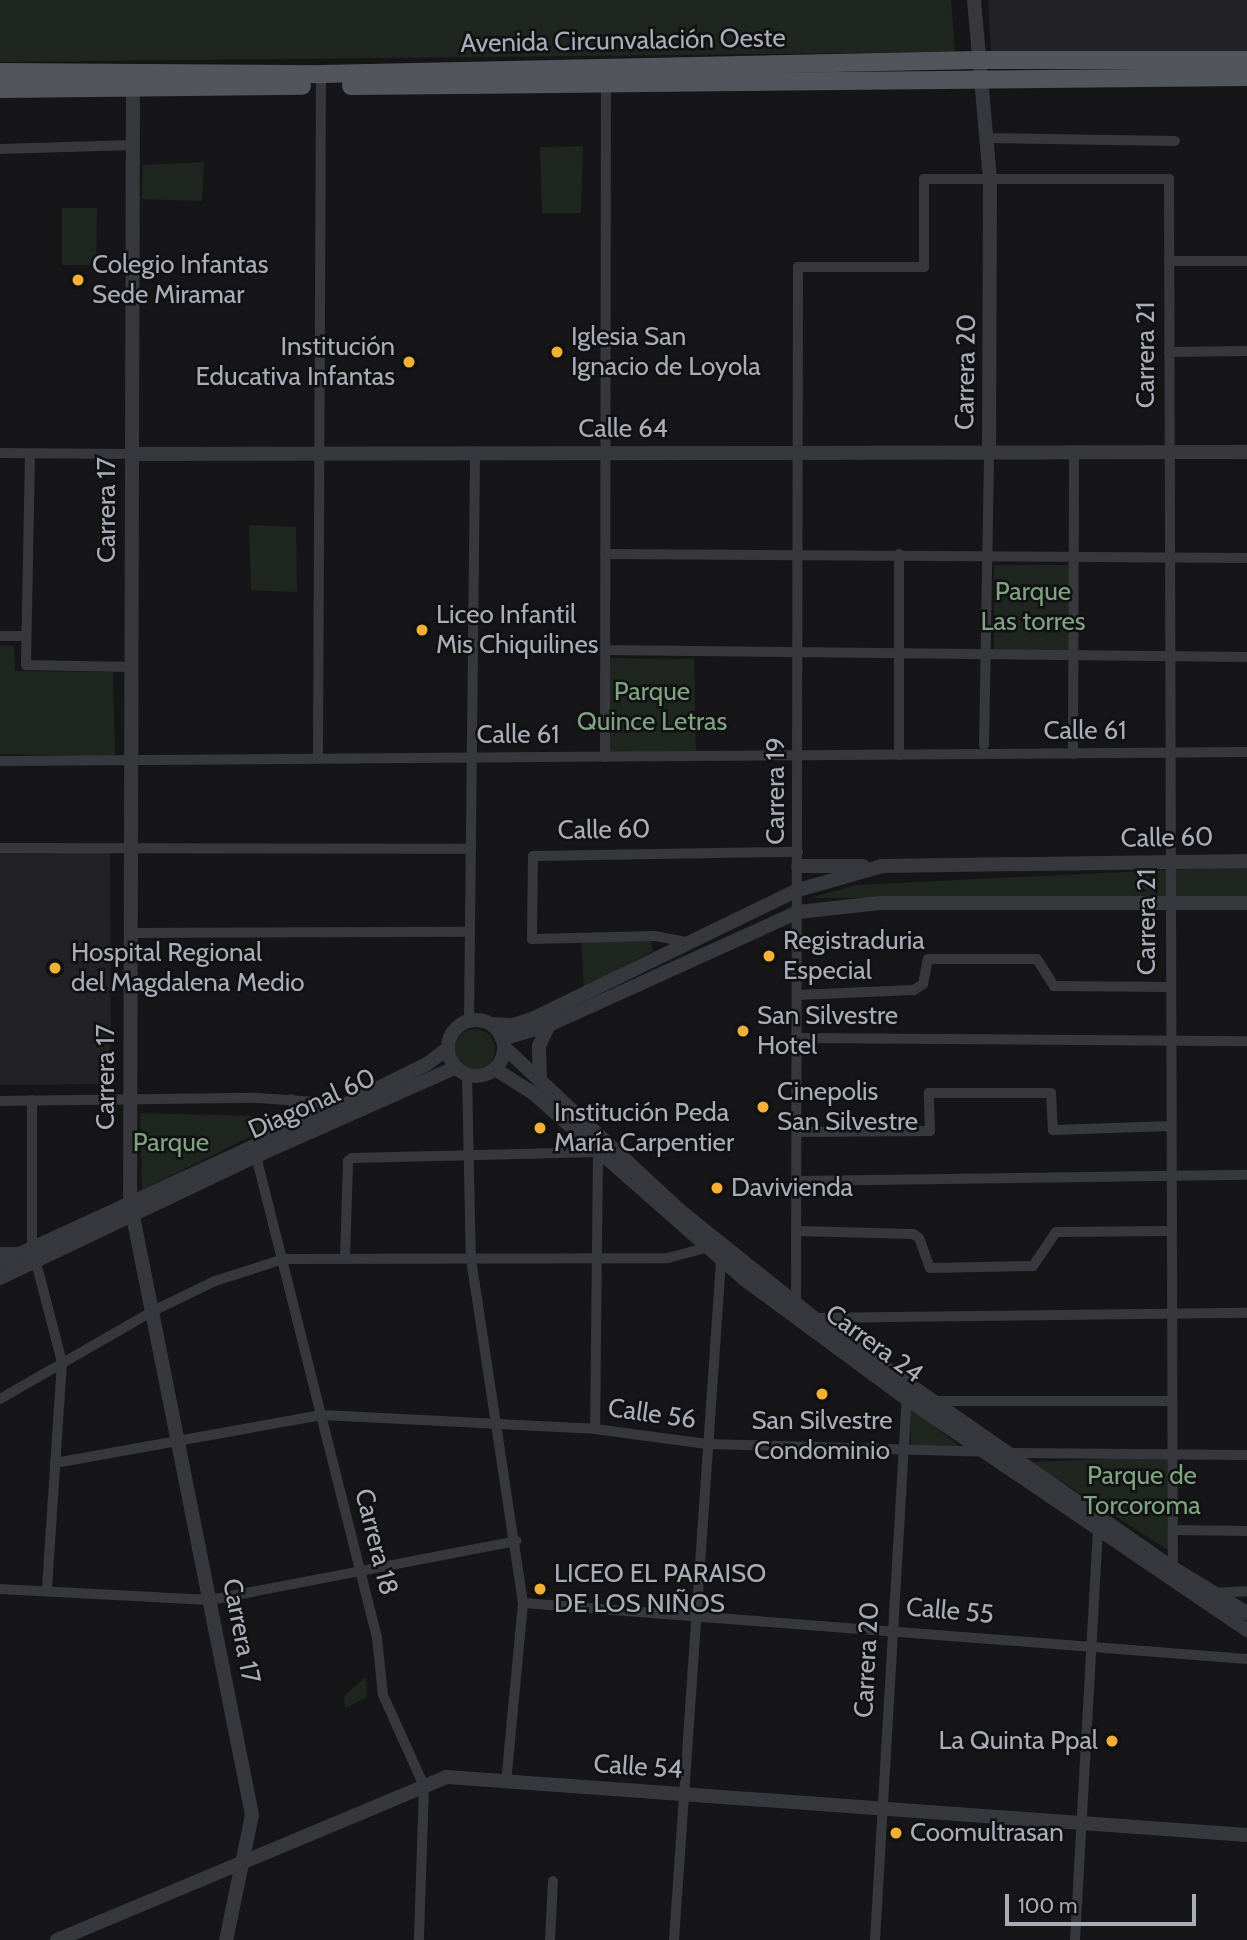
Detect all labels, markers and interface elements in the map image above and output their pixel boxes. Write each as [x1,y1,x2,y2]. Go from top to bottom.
street label: Avenida Circunvalación Oeste [460,23,786,59]
place label: Colegio Infantas Sede Miramar [92,249,268,310]
marker: Colegio Infantas Sede Miramar [70,272,86,288]
street label: Carrera 21 [1130,302,1162,408]
street label: Carrera 20 [949,314,983,430]
place label: Iglesia San Ignacio de Loyola [571,321,761,382]
place label: Institución Educativa Infantas [196,331,395,392]
marker: Iglesia San Ignacio de Loyola [549,344,565,360]
marker: Institución Educativa Infantas [401,354,417,370]
street label: Calle 64 [578,413,668,445]
street label: Carrera 17 [91,457,123,563]
park label: Parque Las torres [980,576,1086,638]
place label: Liceo Infantil Mis Chiquilines [436,599,598,660]
marker: Liceo Infantil Mis Chiquilines [414,622,430,638]
park label: Parque Quince Letras [577,676,727,738]
street label: Calle 61 [1044,715,1126,747]
street label: Calle 61 [477,719,559,751]
street label: Carrera 19 [760,737,792,845]
street label: Calle 60 [557,814,651,846]
street label: Calle 60 [1120,822,1214,854]
street label: Carrera 21 [1131,869,1163,975]
place label: Registraduria Especial [783,925,925,986]
place label: Hospital Regional del Magdalena Medio [71,937,305,998]
marker: Registraduria Especial [761,948,777,964]
marker: Hospital Regional del Magdalena Medio [45,958,65,978]
place label: San Silvestre Hotel [757,1000,898,1062]
marker: San Silvestre Hotel [735,1023,751,1039]
street label: Carrera 17 [90,1024,122,1130]
street label: Diagonal 60 [244,1062,380,1146]
place label: Cinepolis San Silvestre [777,1076,918,1138]
place label: Institución Peda María Carpentier [554,1097,734,1158]
marker: Cinepolis San Silvestre [755,1099,771,1115]
marker: Institución Peda María Carpentier [532,1120,548,1136]
park label: Parque [133,1127,209,1159]
place label: Davivienda [731,1172,853,1204]
marker: Davivienda [709,1180,725,1196]
street label: Carrera 24 [819,1298,929,1390]
marker: San Silvestre Condominio [814,1386,830,1402]
street label: Calle 56 [606,1392,698,1436]
place label: San Silvestre Condominio [751,1405,893,1466]
park label: Parque de Torcoroma [1083,1460,1201,1522]
street label: Carrera 18 [348,1486,404,1598]
place label: LICEO EL PARAISO DE LOS NIÑOS [554,1558,766,1620]
street label: Carrera 17 [216,1576,266,1686]
marker: LICEO EL PARAISO DE LOS NIÑOS [532,1581,548,1597]
street label: Calle 55 [905,1592,995,1630]
street label: Carrera 20 [848,1601,886,1719]
place label: La Quinta Ppal [938,1725,1098,1757]
marker: La Quinta Ppal [1104,1733,1120,1749]
street label: Calle 54 [593,1748,683,1786]
place label: Coomultrasan [910,1817,1064,1849]
marker: Coomultrasan [888,1825,904,1841]
scale bar [1009,1881,1200,1925]
text: 100 m [1018,1893,1077,1918]

